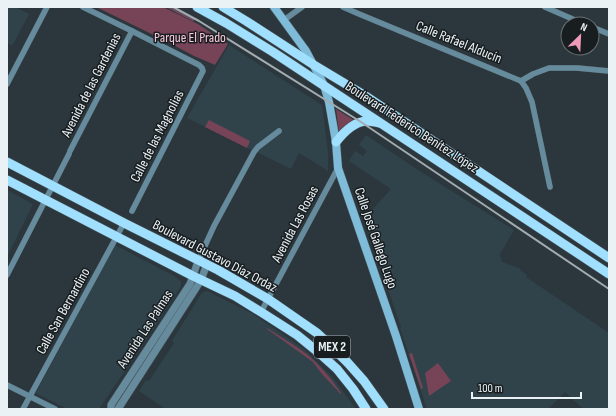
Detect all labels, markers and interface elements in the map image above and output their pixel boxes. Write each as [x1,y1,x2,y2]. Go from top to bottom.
north arrow [560,16,600,56]
street label: Calle Rafael Alducín [414,17,504,67]
text: N [579,20,589,35]
park label: Parque El Prado [154,29,226,46]
street label: Avenida de las Gardenias [57,30,125,141]
street label: Boulevard Federico Benítez López [342,77,482,177]
street label: Calle de las Magnolias [127,87,187,185]
street label: Avenida Las Rosas [267,183,322,266]
street label: Calle José Gallego Lugo [351,185,401,291]
street label: Boulevard Gustavo Díaz Ordaz [150,216,280,296]
street label: Calle San Bernardino [32,265,94,357]
street label: Avenida Las Palmas [113,287,177,372]
road number: MEX 2 [314,336,350,358]
scale bar [472,374,581,400]
text: 100 m [478,381,503,396]

